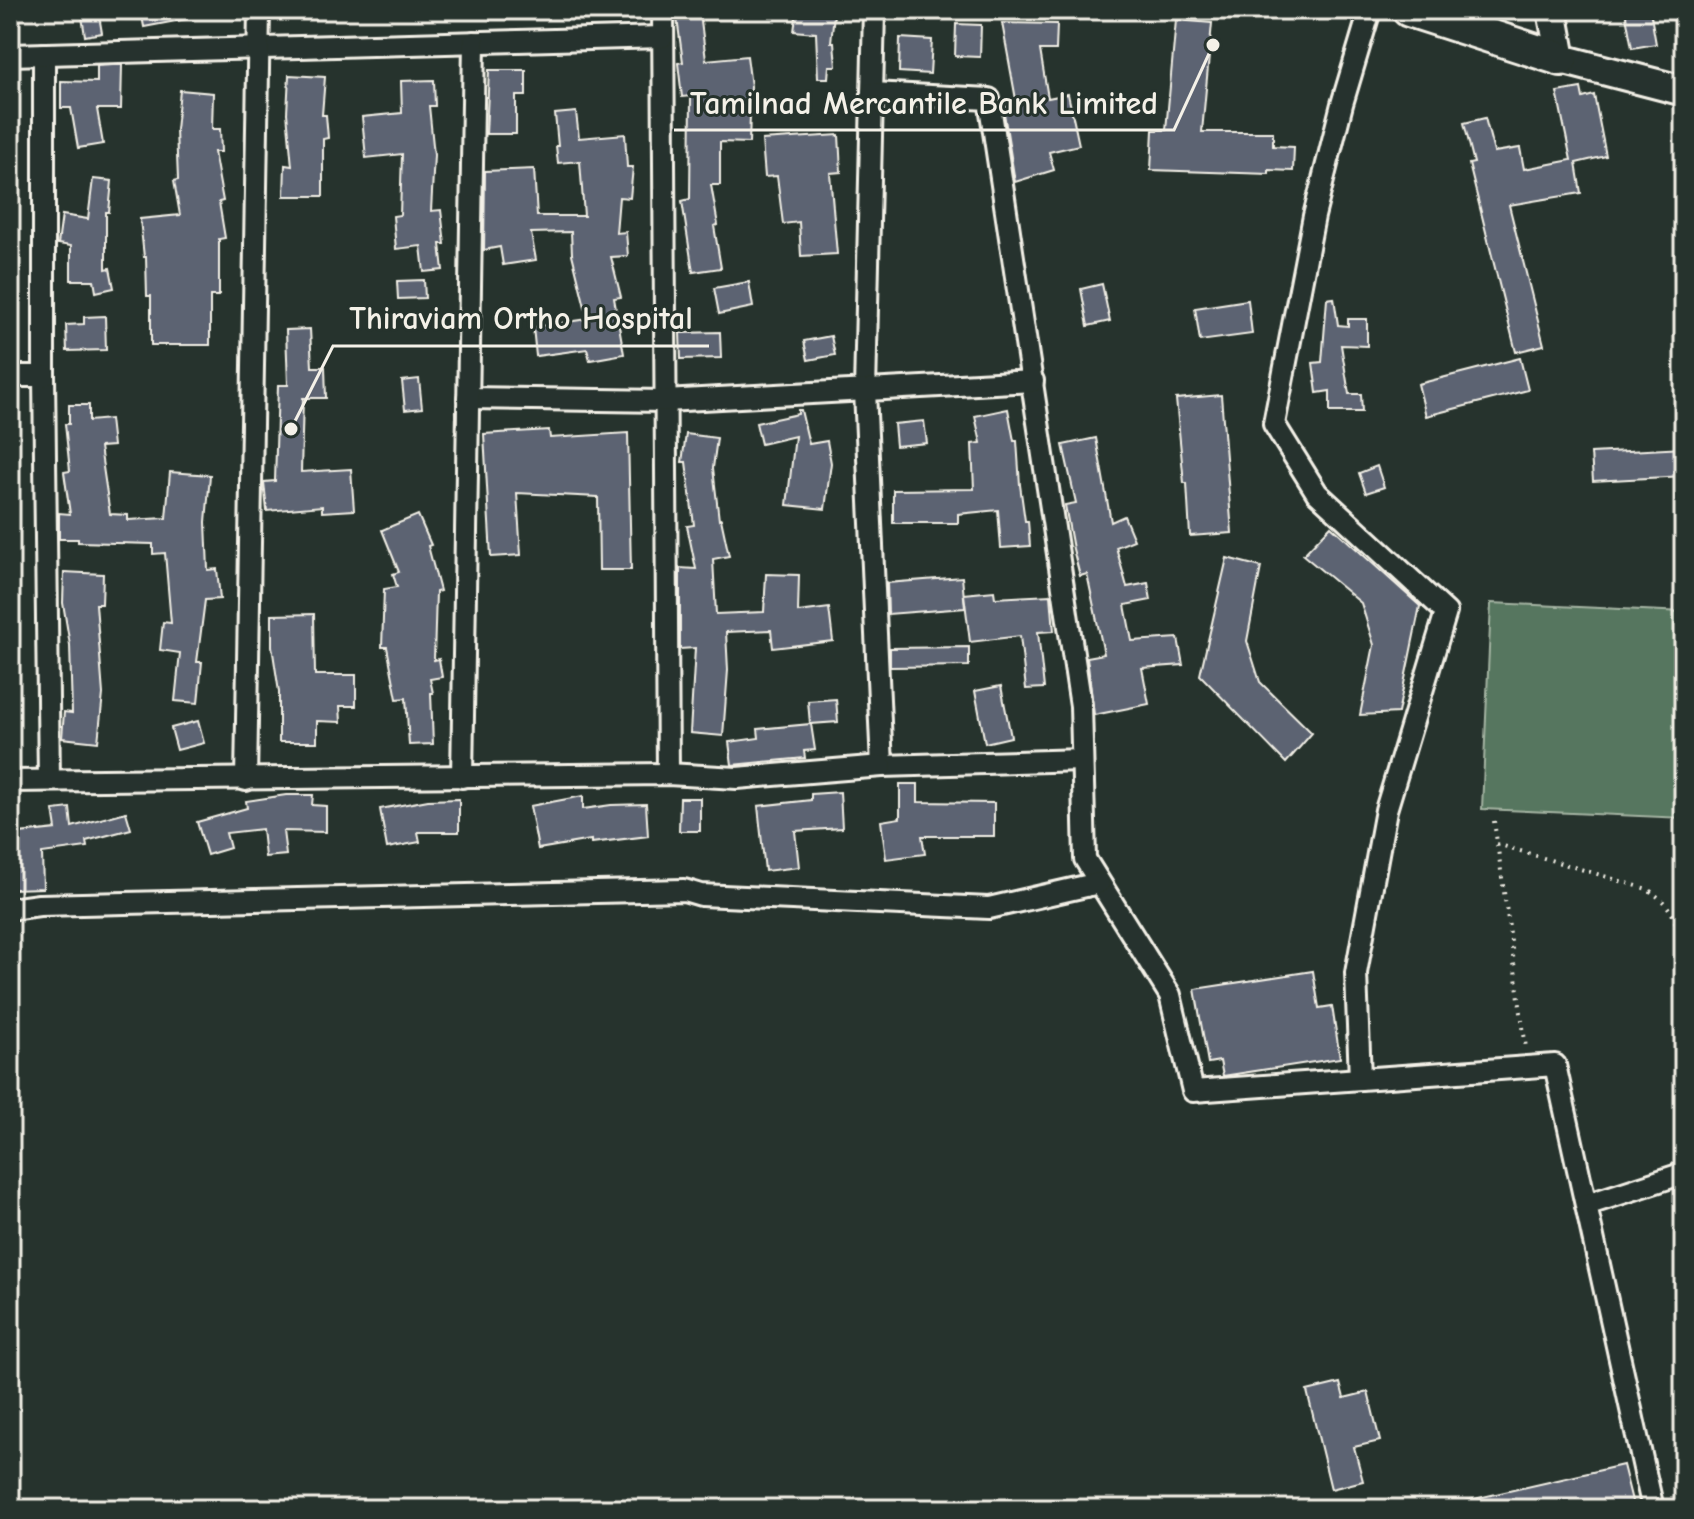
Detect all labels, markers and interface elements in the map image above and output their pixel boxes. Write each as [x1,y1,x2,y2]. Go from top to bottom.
callout: Tamilnad Mercantile Bank Limited [674,74,1174,130]
text: Tamilnad Mercantile Bank Limited [690,85,1158,122]
callout: Thiraviam Ortho Hospital [333,290,709,346]
text: Thiraviam Ortho Hospital [349,300,693,337]

